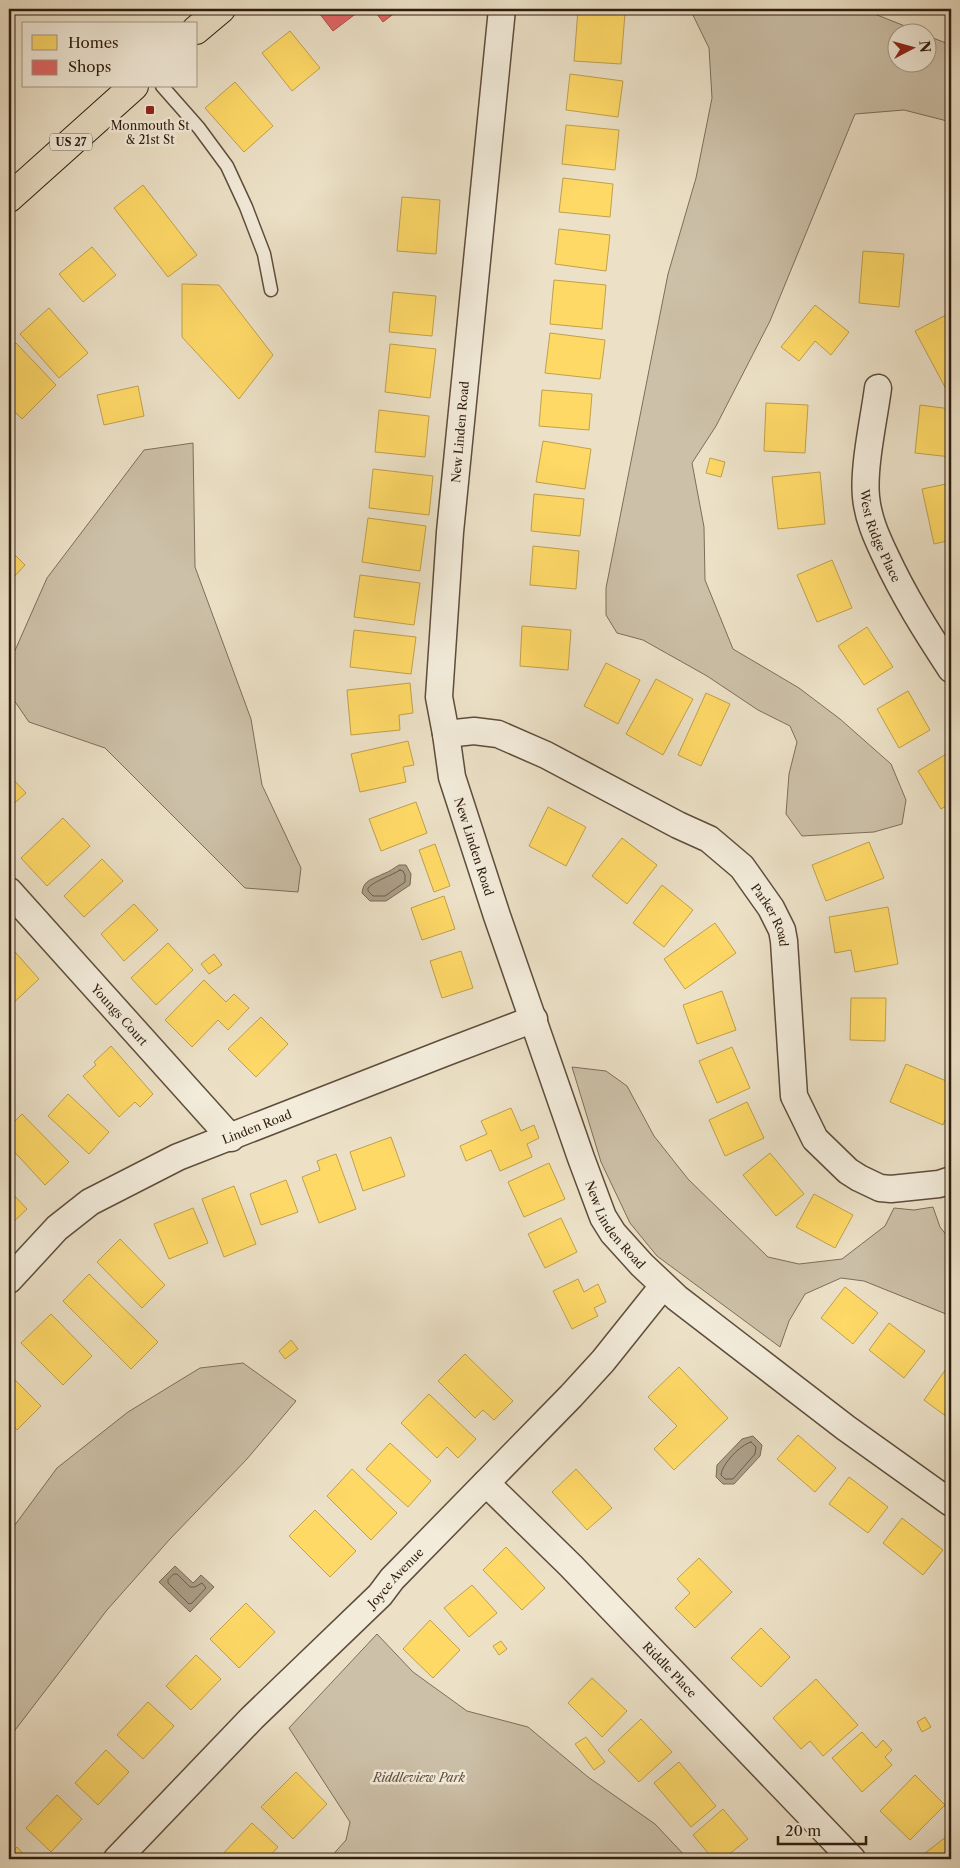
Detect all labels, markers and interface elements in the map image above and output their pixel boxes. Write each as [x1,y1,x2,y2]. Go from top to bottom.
legend [22,22,198,88]
north arrow [888,22,938,72]
text: Homes [68,33,119,52]
text: N [915,40,935,54]
text: Shops [68,57,111,76]
marker: Monmouth St & 21st St [144,104,156,116]
place label: Monmouth St & 21st St [110,118,190,147]
road number: US 27 [50,134,92,150]
street label: New Linden Road [448,380,472,484]
street label: West Ridge Place [858,487,905,585]
street label: New Linden Road [452,795,498,898]
street label: Parker Road [748,880,792,948]
street label: Youngs Court [88,980,152,1049]
street label: Linden Road [220,1106,294,1147]
street label: New Linden Road [583,1178,649,1272]
street label: Joyce Avenue [363,1544,426,1612]
street label: Riddle Place [640,1638,700,1701]
park label: Riddleview Park [372,1770,466,1785]
scale bar [778,1813,865,1845]
text: 20 m [785,1821,821,1840]

